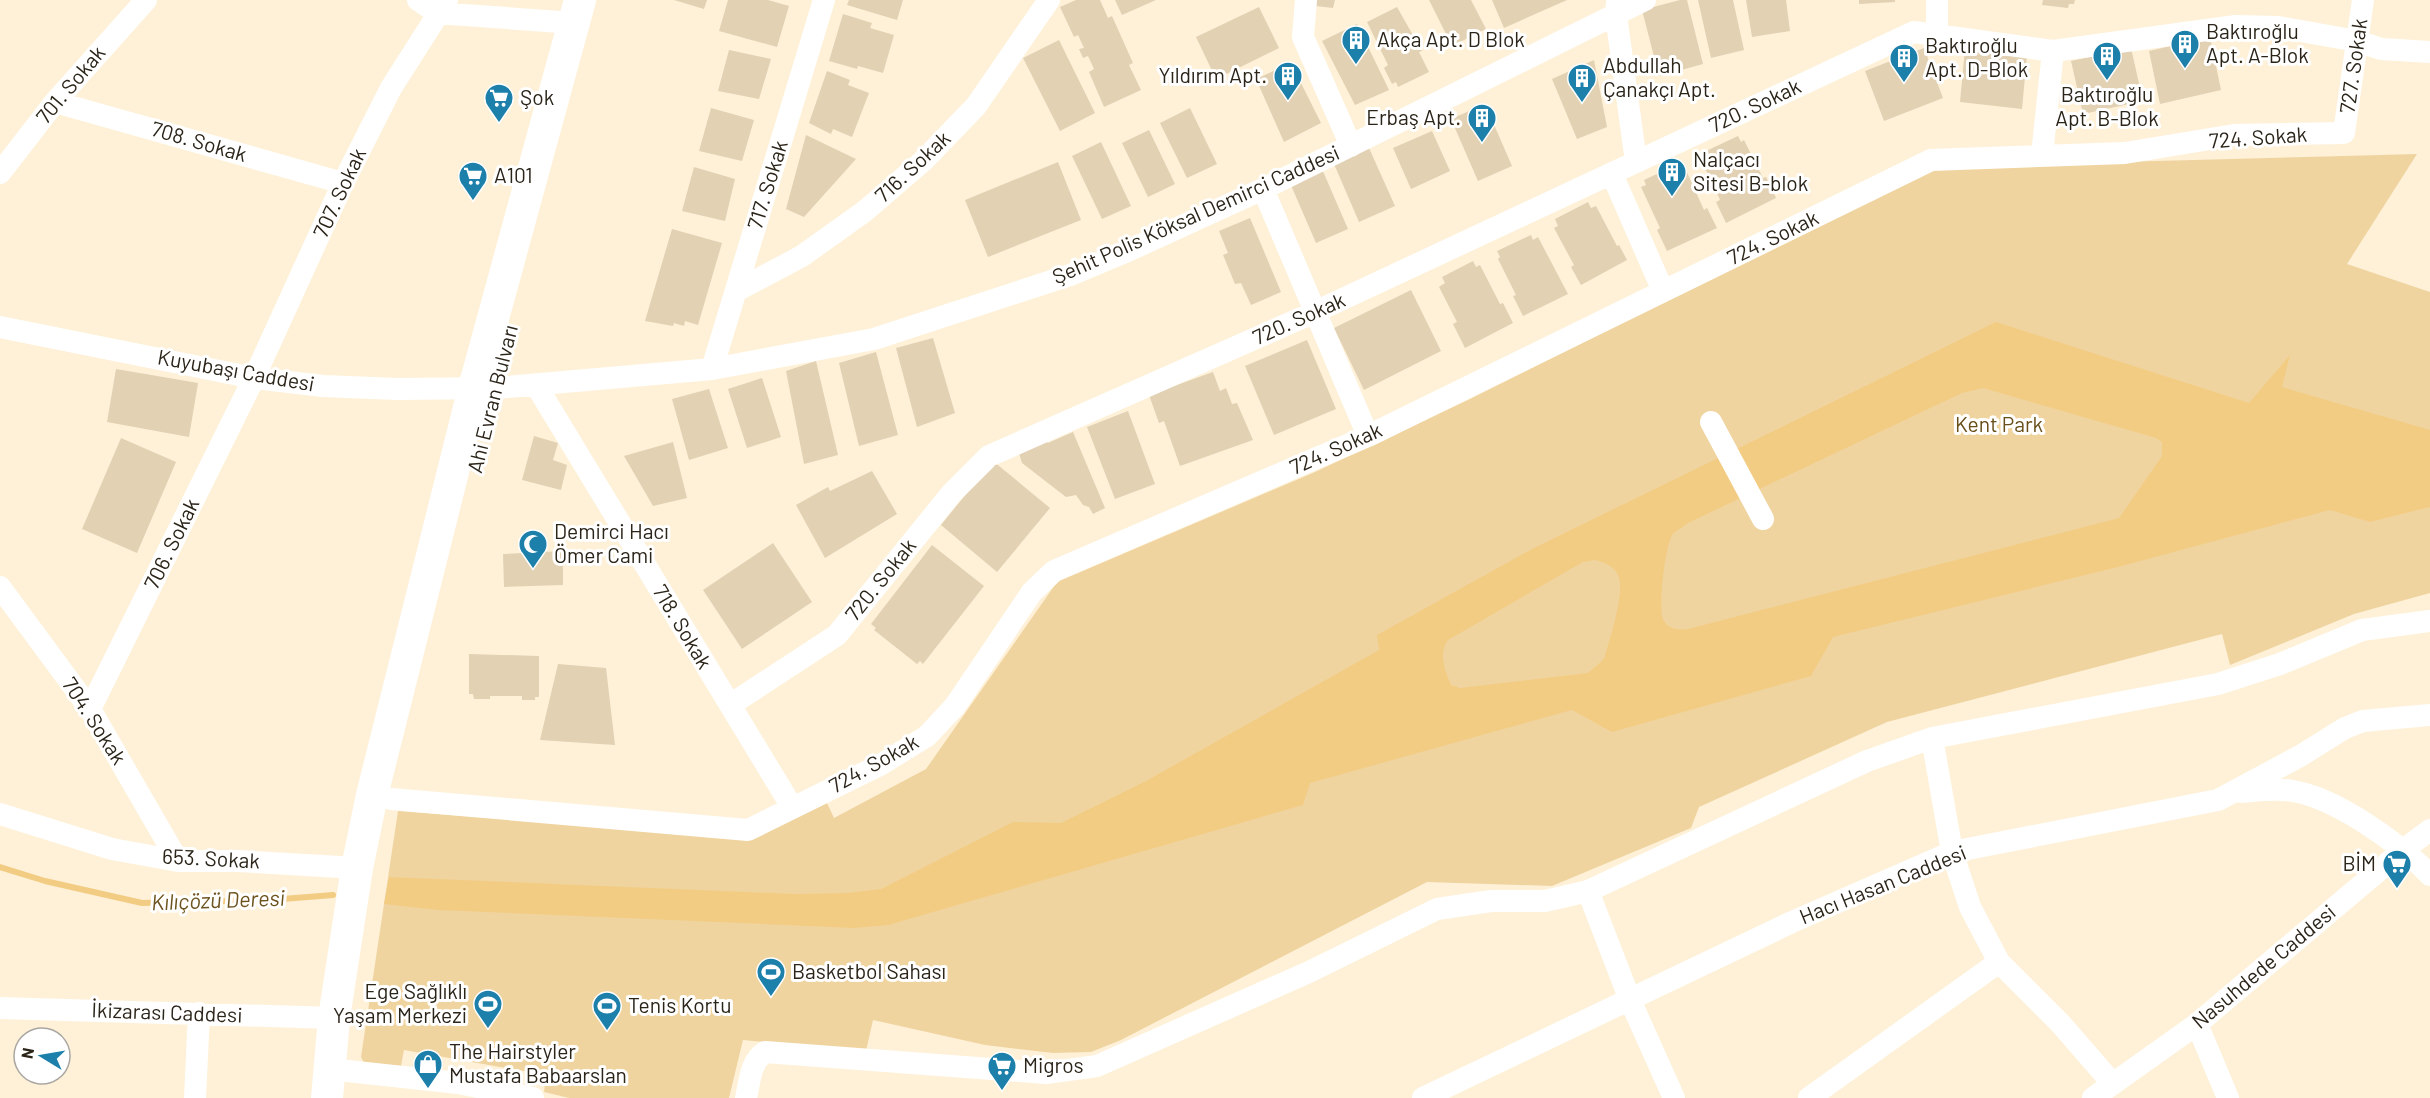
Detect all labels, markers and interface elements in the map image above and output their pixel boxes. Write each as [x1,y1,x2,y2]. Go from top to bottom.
street label: 727. Sokak [2333,17,2372,115]
place label: Baktıroğlu Apt. A-Blok [2206,18,2309,67]
building icon: Akça Apt. D Blok [1340,24,1372,66]
place label: Akça Apt. D Blok [1377,26,1525,51]
building icon: Baktıroğlu Apt. A-Blok [2169,28,2201,70]
place label: Baktıroğlu Apt. D-Blok [1925,32,2028,81]
street label: 701. Sokak [30,40,110,128]
building icon: Baktıroğlu Apt. B-Blok [2091,40,2123,82]
building icon: Baktıroğlu Apt. D-Blok [1888,42,1920,84]
place label: Abdullah Çanakçı Apt. [1603,52,1716,101]
building icon: Yıldırım Apt. [1272,60,1304,102]
place label: Yıldırım Apt. [1158,62,1267,87]
building icon: Abdullah Çanakçı Apt. [1566,62,1598,104]
street label: 720. Sokak [1704,73,1804,137]
place label: Baktıroğlu Apt. B-Blok [2055,81,2159,130]
supermarket icon: Şok [483,82,515,124]
place label: Şok [520,84,554,109]
building icon: Erbaş Apt. [1466,102,1498,144]
place label: Erbaş Apt. [1366,104,1461,129]
street label: 708. Sokak [149,115,250,166]
street label: 724. Sokak [2208,121,2308,152]
street label: 716. Sokak [869,125,955,207]
street label: 717. Sokak [741,137,792,232]
street label: Şehit Polis Köksal Demirci Caddesi [1048,139,1343,288]
street label: 707. Sokak [307,144,370,241]
place label: Nalçacı Sitesi B-blok [1693,146,1808,195]
building icon: Nalçacı Sitesi B-blok [1656,156,1688,198]
supermarket icon: A101 [457,160,489,202]
place label: A101 [494,162,533,187]
street label: 724. Sokak [1723,204,1822,269]
street label: 720. Sokak [1248,286,1348,349]
street label: Ahi Evran Bulvarı [461,322,522,475]
street label: Kuyubaşı Caddesi [156,343,317,396]
park label: Kent Park [1955,411,2043,436]
street label: 724. Sokak [1285,416,1385,479]
street label: 706. Sokak [138,494,203,593]
place label: Demirci Hacı Ömer Cami [554,518,669,567]
mosque icon: Demirci Hacı Ömer Cami [517,528,549,570]
street label: 720. Sokak [839,533,921,625]
street label: 718. Sokak [648,580,718,673]
street label: 704. Sokak [58,672,133,768]
street label: 724. Sokak [824,728,922,797]
street label: Hacı Hasan Caddesi [1795,839,1969,928]
street label: 653. Sokak [162,842,261,873]
supermarket icon: BİM [2381,848,2413,890]
place label: BİM [2342,850,2376,875]
water label: Kılıçözü Deresi [151,884,286,914]
street label: Nasuhdede Caddesi [2186,899,2340,1033]
sports icon: Basketbol Sahası [755,956,787,998]
place label: Basketbol Sahası [792,958,946,983]
place label: Ege Sağlıklı Yaşam Merkezi [333,978,467,1027]
sports icon: Ege Sağlıklı Yaşam Merkezi [472,988,504,1030]
sports icon: Tenis Kortu [591,990,623,1032]
place label: Tenis Kortu [628,992,731,1017]
street label: İkizarası Caddesi [91,996,243,1027]
north arrow [12,1026,72,1086]
place label: The Hairstyler Mustafa Babaarslan [449,1038,627,1087]
text: N [16,1046,37,1060]
shop icon: The Hairstyler Mustafa Babaarslan [412,1048,444,1090]
supermarket icon: Migros [986,1050,1018,1092]
place label: Migros [1023,1052,1084,1077]

